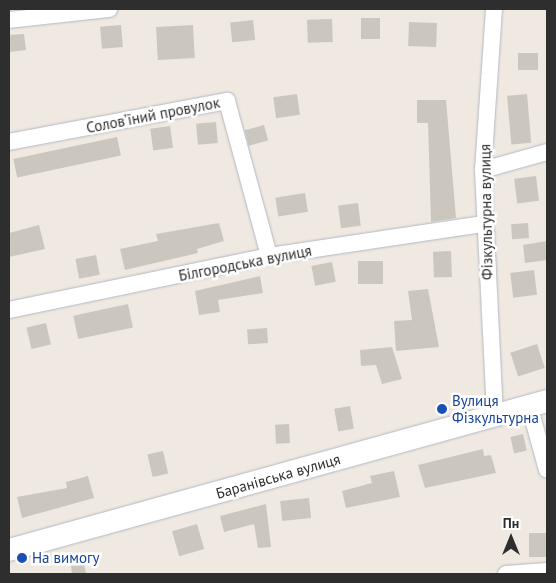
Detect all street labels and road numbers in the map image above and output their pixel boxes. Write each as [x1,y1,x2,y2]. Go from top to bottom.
street label: Соловʼїний провулок [85,93,221,137]
street label: Фізкультурна вулиця [476,144,496,280]
street label: Білгородська вулиця [177,241,313,285]
street label: Баранівська вулиця [214,450,342,502]

